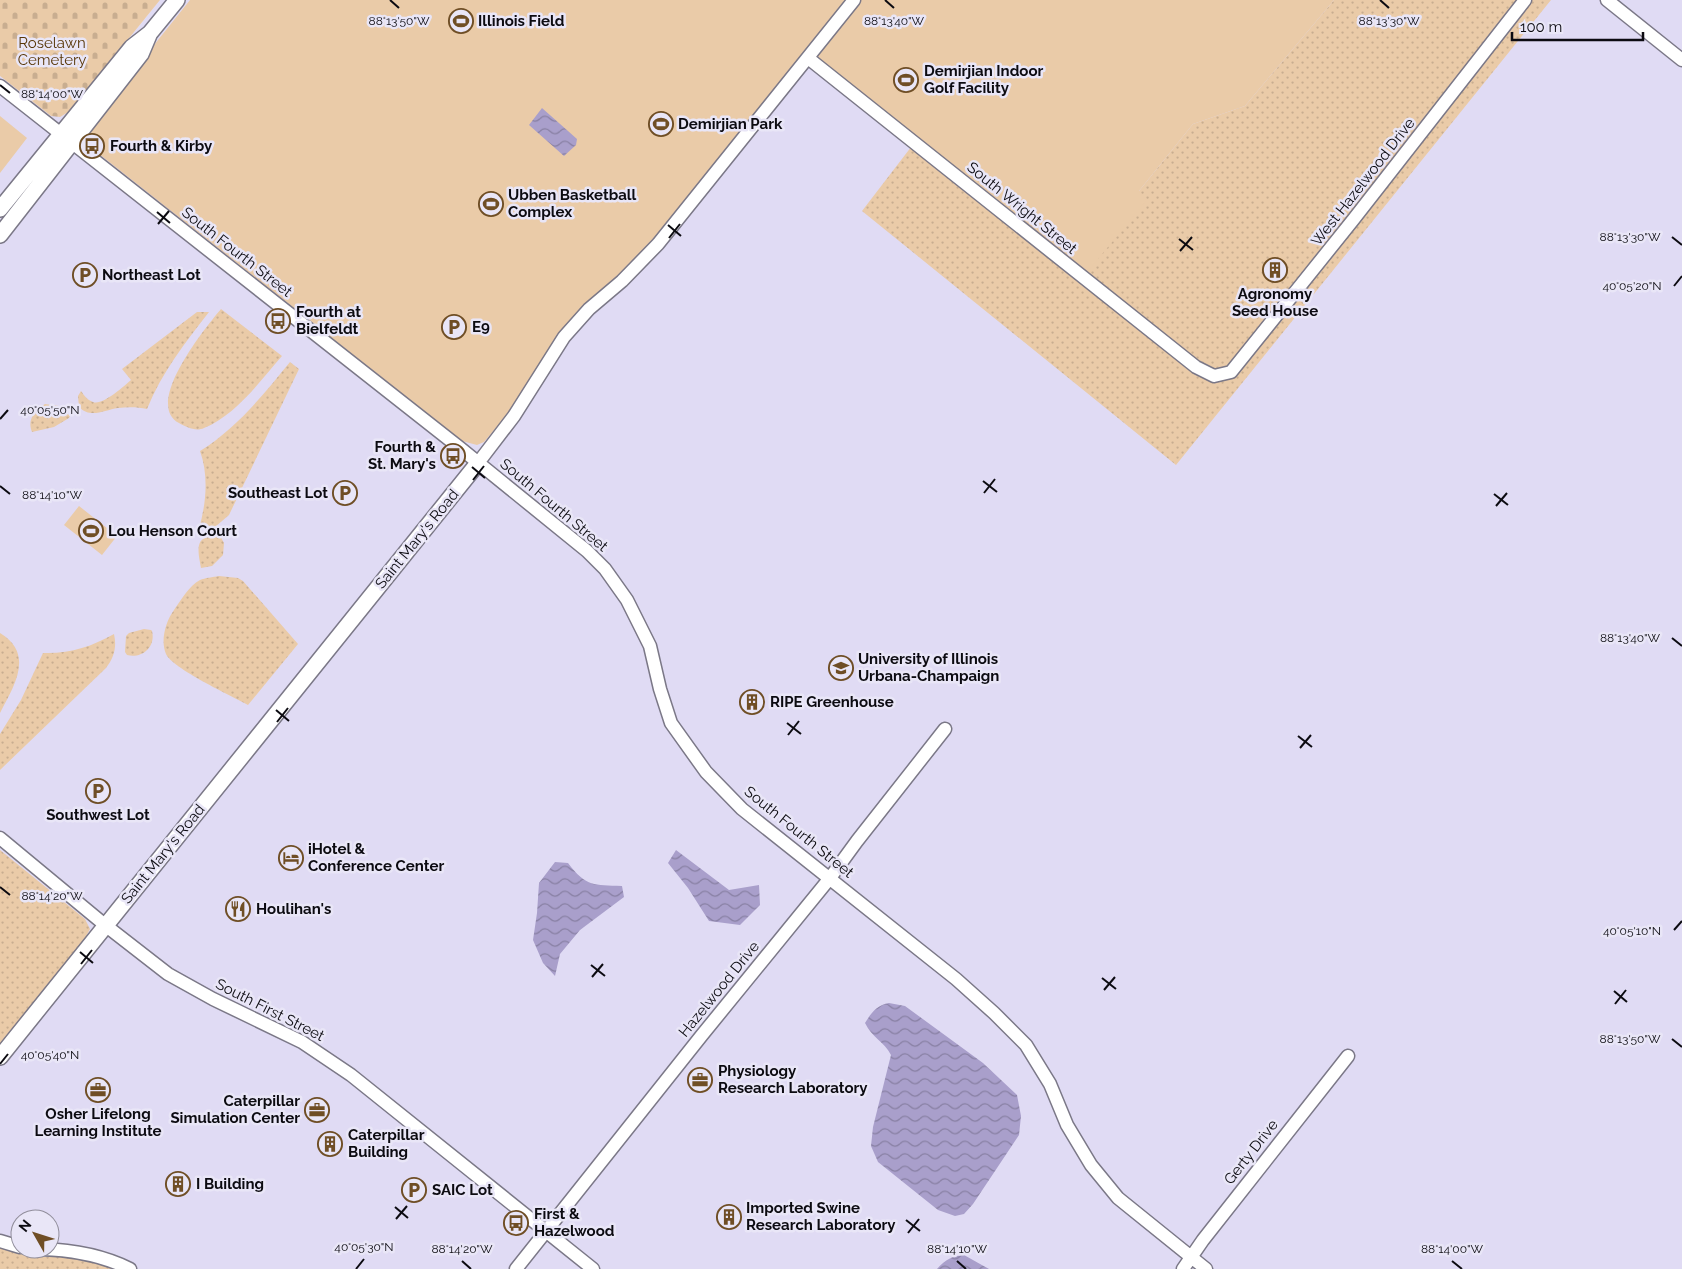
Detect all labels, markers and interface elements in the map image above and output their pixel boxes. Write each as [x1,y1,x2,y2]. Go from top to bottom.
sports icon: Illinois Field [448,8,474,34]
scale bar [1512,10,1643,42]
place label: Illinois Field [478,12,565,30]
text: 88°13'50"W [369,14,430,28]
text: 88°13'40"W [864,14,925,28]
text: 88°13'30"W [1359,14,1420,28]
text: 100 m [1520,18,1562,36]
park label: Roselawn Cemetery [18,34,86,69]
place label: Demirjian Indoor Golf Facility [924,62,1044,97]
sports icon: Demirjian Indoor Golf Facility [893,67,919,93]
text: 88°14'00"W [21,87,83,101]
sports icon: Demirjian Park [648,111,674,137]
street label: West Hazelwood Drive [1307,114,1419,250]
place label: Demirjian Park [678,115,783,133]
bus stop icon: Fourth & Kirby [79,133,105,159]
place label: Fourth & Kirby [110,137,213,155]
street label: South Wright Street [963,158,1081,258]
place label: Ubben Basketball Complex [508,186,637,221]
sports icon: Ubben Basketball Complex [478,191,504,217]
street label: South Fourth Street [178,203,296,301]
text: 88°13'30"W [1600,230,1661,244]
building icon: Agronomy Seed House [1262,257,1288,283]
parking icon: Northeast Lot [72,262,98,288]
place label: Northeast Lot [102,266,201,284]
text: 40°05'20"N [1602,279,1662,293]
place label: Agronomy Seed House [1232,285,1318,320]
place label: Fourth at Bielfeldt [296,303,361,338]
bus stop icon: Fourth at Bielfeldt [265,308,291,334]
parking icon: E9 [441,314,467,340]
place label: E9 [472,318,490,336]
text: 40°05'50"N [20,403,80,417]
place label: Fourth & St. Mary's [368,438,436,473]
bus stop icon: Fourth & St. Mary's [440,443,466,469]
street label: South Fourth Street [496,455,612,555]
parking icon: Southeast Lot [332,480,358,506]
place label: Southeast Lot [228,484,328,502]
street label: Saint Mary's Road [371,486,463,592]
text: 88°14'10"W [22,488,82,502]
sports icon: Lou Henson Court [78,518,104,544]
place label: Lou Henson Court [108,522,237,540]
text: 88°13'40"W [1600,631,1661,645]
place label: University of Illinois Urbana-Champaign [858,650,999,685]
school or university icon: University of Illinois Urbana-Champaign [828,655,854,681]
building icon: RIPE Greenhouse [739,689,765,715]
place label: RIPE Greenhouse [770,693,894,711]
parking icon: Southwest Lot [85,778,111,804]
street label: South Fourth Street [741,782,857,882]
street label: Saint Mary's Road [117,801,209,907]
place label: Southwest Lot [46,806,150,824]
place label: iHotel & Conference Center [308,840,444,875]
hotel icon: iHotel & Conference Center [278,845,304,871]
text: 88°14'20"W [22,889,83,903]
restaurant icon: Houlihan's [225,896,251,922]
place label: Houlihan's [256,900,331,918]
text: 40°05'10"N [1603,924,1661,938]
street label: Hazelwood Drive [675,937,763,1040]
street label: South First Street [213,975,327,1045]
text: 88°13'50"W [1600,1032,1661,1046]
text: 40°05'40"N [21,1048,79,1062]
place label: Physiology Research Laboratory [718,1062,868,1097]
office icon: Physiology Research Laboratory [687,1067,713,1093]
office icon: Osher Lifelong Learning Institute [85,1077,111,1103]
place label: Caterpillar Simulation Center [170,1092,300,1127]
office icon: Caterpillar Simulation Center [304,1097,330,1123]
place label: Osher Lifelong Learning Institute [34,1105,162,1140]
street label: Gerty Drive [1220,1116,1282,1188]
place label: Caterpillar Building [348,1126,425,1161]
building icon: Caterpillar Building [317,1131,343,1157]
building icon: I Building [165,1171,191,1197]
place label: I Building [196,1175,264,1193]
parking icon: SAIC Lot [401,1177,427,1203]
place label: SAIC Lot [432,1181,493,1199]
place label: Imported Swine Research Laboratory [746,1199,896,1234]
building icon: Imported Swine Research Laboratory [716,1204,742,1230]
place label: First & Hazelwood [534,1205,615,1240]
north arrow [10,1209,60,1259]
bus stop icon: First & Hazelwood [503,1210,529,1236]
text: N [15,1217,34,1235]
text: 40°05'30"N [334,1240,394,1254]
text: 88°14'20"W [432,1242,493,1256]
text: 88°14'10"W [927,1242,987,1256]
text: 88°14'00"W [1421,1242,1483,1256]

